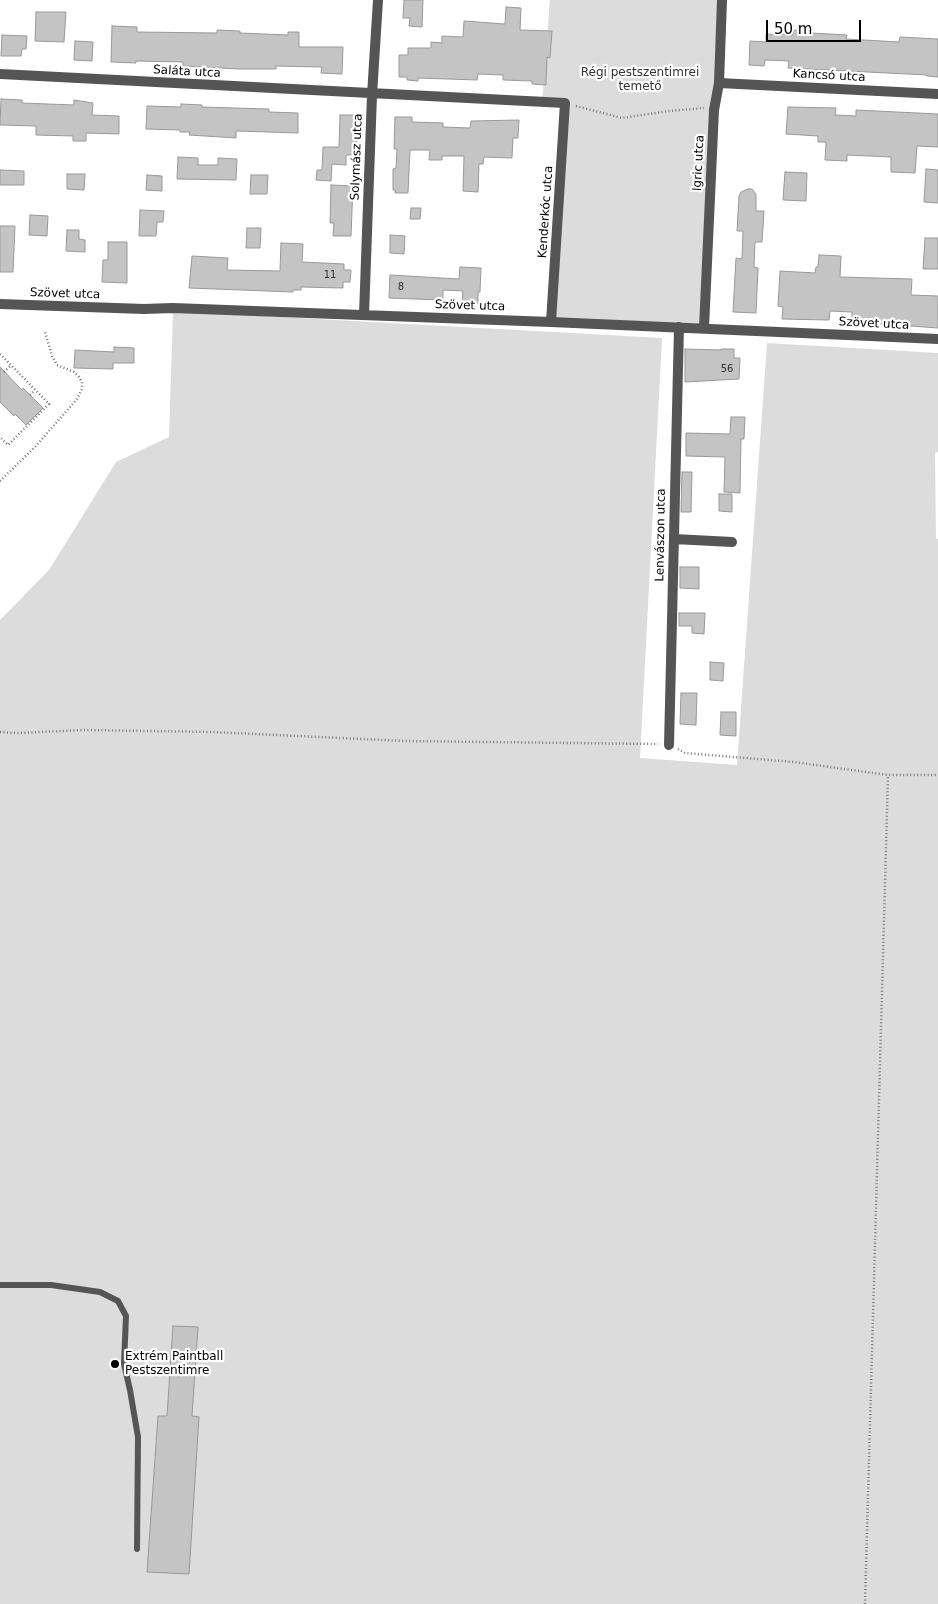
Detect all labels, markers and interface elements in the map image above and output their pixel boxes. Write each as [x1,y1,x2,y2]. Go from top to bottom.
scale bar [768,10,863,42]
text: 50 m [774,20,812,38]
street label: Saláta utca [153,63,221,81]
park label: Régi pestszentimrei temető [581,66,699,94]
street label: Kancsó utca [792,67,866,85]
street label: Solymász utca [348,113,366,201]
street label: Igric utca [690,135,708,191]
street label: Kenderkóc utca [536,165,556,259]
house number: 11 [324,269,336,281]
house number: 8 [398,281,404,293]
street label: Szövet utca [30,286,100,302]
street label: Szövet utca [435,298,505,314]
street label: Szövet utca [838,315,910,333]
house number: 56 [721,363,733,375]
street label: Lenvászon utca [653,488,669,582]
place label: Extrém Paintball Pestszentimre [125,1350,223,1378]
marker: Extrém Paintball Pestszentimre [109,1358,121,1370]

